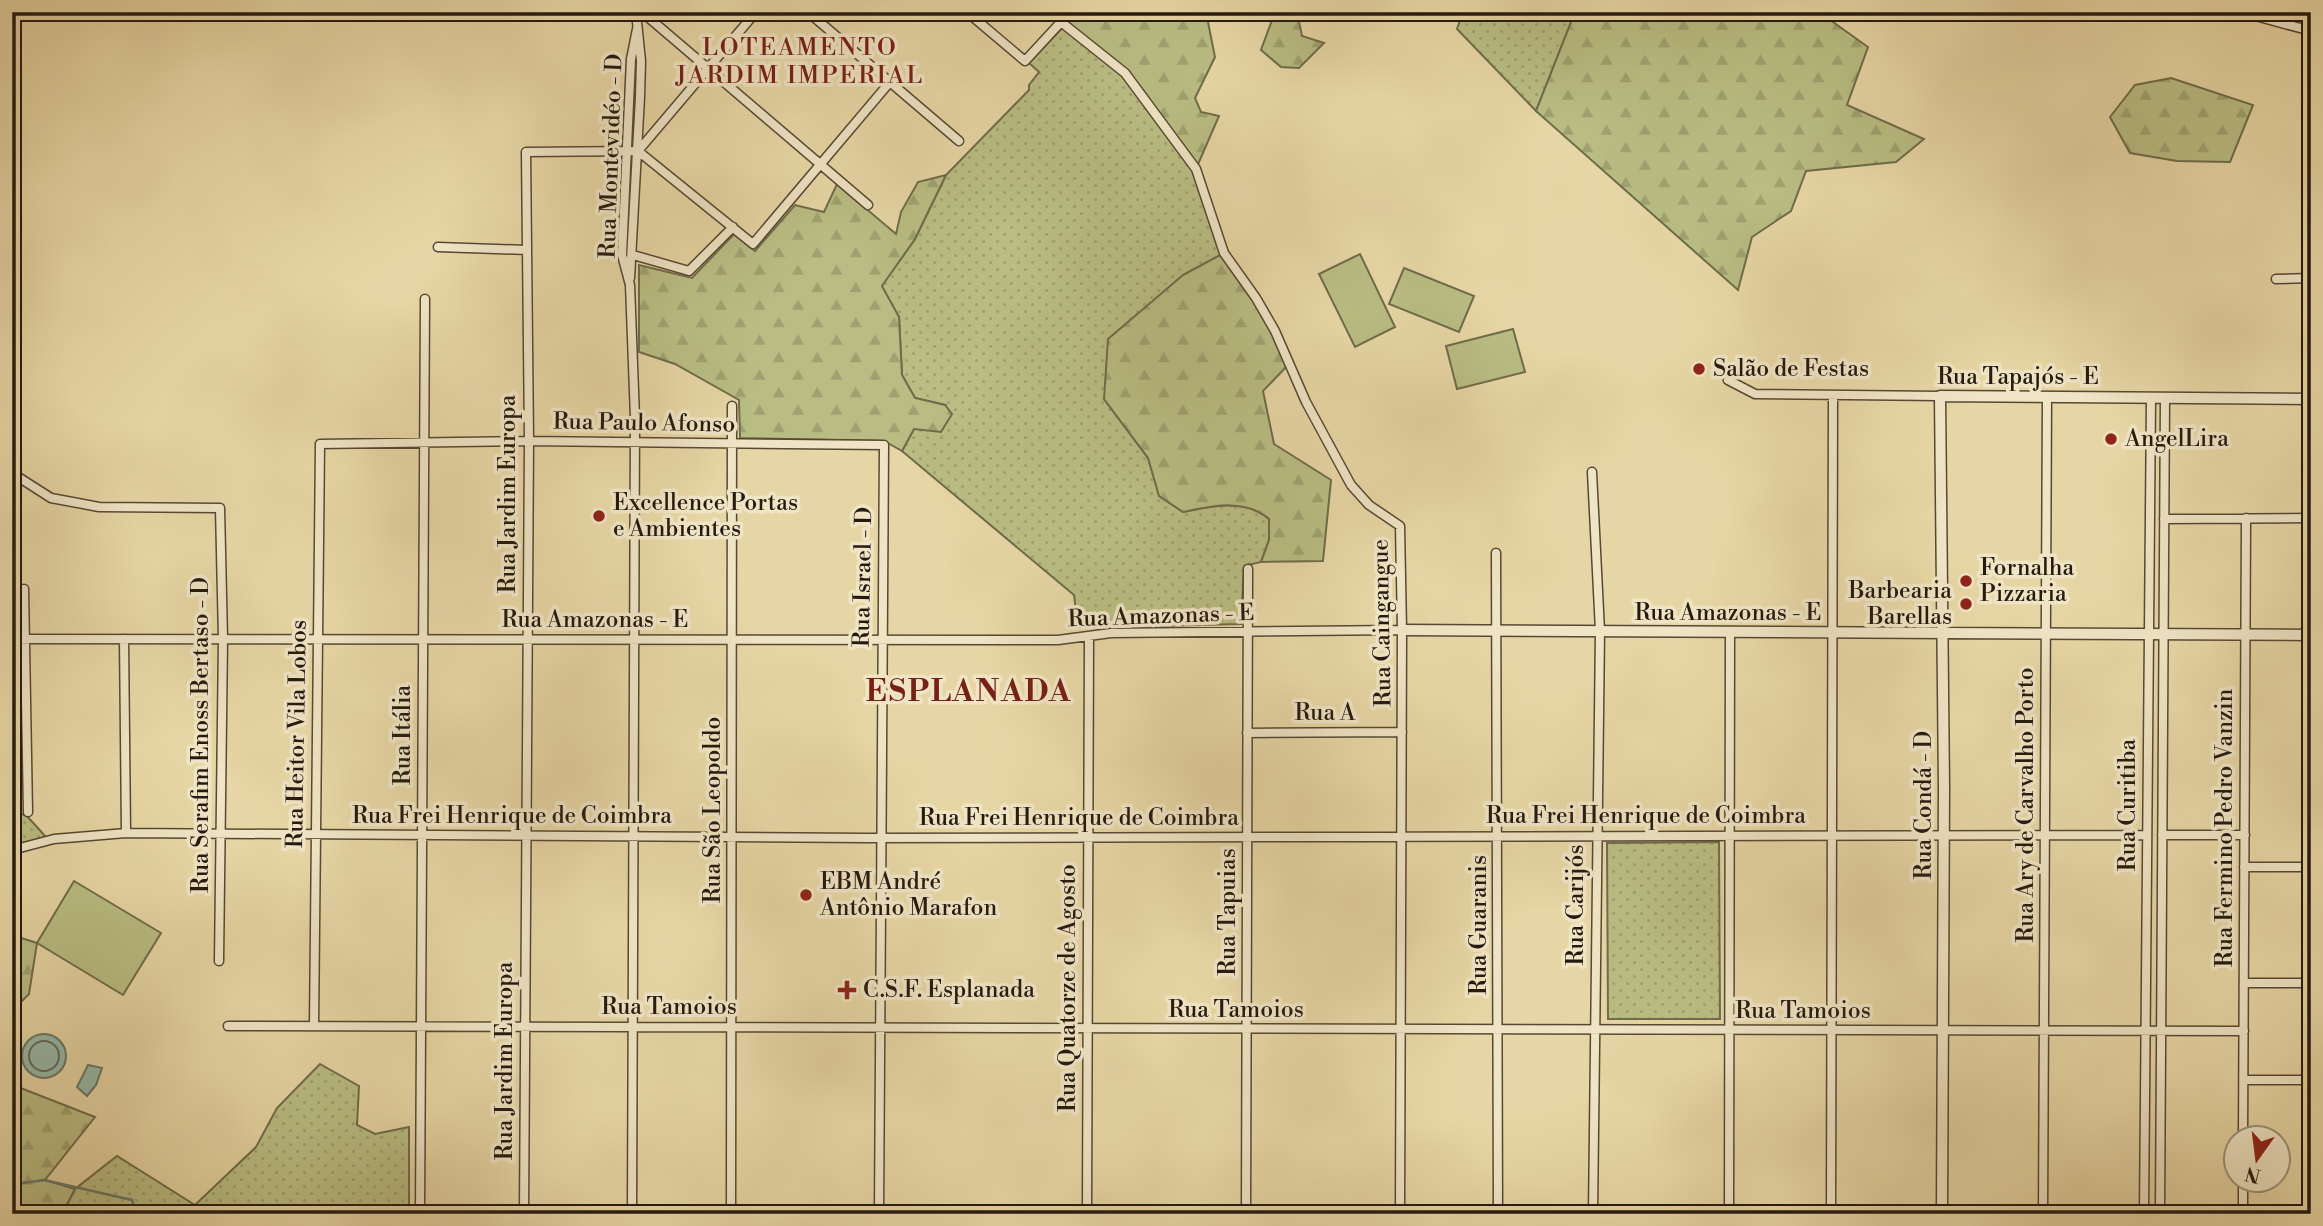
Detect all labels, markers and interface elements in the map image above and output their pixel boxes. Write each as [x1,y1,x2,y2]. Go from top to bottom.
district label: LOTEAMENTO JARDIM IMPERIAL [675,33,924,91]
street label: Rua Montevidéo - D [593,53,629,259]
place label: Salão de Festas [1713,355,1869,383]
marker: Salão de Festas [1691,361,1707,377]
street label: Rua Tapajós - E [1937,363,2099,391]
street label: Rua Jardim Europa [494,394,522,593]
street label: Rua Paulo Afonso [553,407,735,439]
place label: AngelLira [2124,425,2229,453]
marker: AngelLira [2103,431,2119,447]
place label: Excellence Portas e Ambientes [613,489,798,543]
street label: Rua Israel - D [848,507,878,647]
marker: Excellence Portas e Ambientes [591,508,607,524]
street label: Rua Caingangue [1367,539,1397,707]
place label: Fornalha Pizzaria [1980,554,2075,608]
marker: Fornalha Pizzaria [1958,573,1974,589]
street label: Rua Serafim Enoss Bertaso - D [187,577,215,893]
place label: Barbearia Barellas [1847,577,1952,631]
marker: Barbearia Barellas [1958,596,1974,612]
street label: Rua Amazonas - E [1067,599,1255,633]
street label: Rua Amazonas - E [1635,599,1821,627]
street label: Rua Amazonas - E [502,606,688,634]
street label: Rua Heitor Vila Lobos [281,620,313,848]
street label: Rua Ary de Carvalho Porto [2012,667,2040,943]
district label: ESPLANADA [866,673,1072,711]
street label: Rua Itália [389,684,417,785]
street label: Rua Fermino Pedro Vanzin [2211,688,2239,967]
street label: Rua A [1294,699,1357,727]
street label: Rua São Leopoldo [699,717,727,903]
street label: Rua Condá - D [1910,731,1938,879]
street label: Rua Curitiba [2114,738,2142,871]
street label: Rua Frei Henrique de Coimbra [352,802,672,830]
street label: Rua Frei Henrique de Coimbra [1486,802,1806,830]
street label: Rua Frei Henrique de Coimbra [919,804,1239,832]
street label: Rua Carijós [1562,845,1590,965]
street label: Rua Tapuias [1214,848,1242,976]
street label: Rua Guaranis [1465,855,1493,995]
street label: Rua Quatorze de Agosto [1054,864,1082,1112]
place label: EBM André Antônio Marafon [819,868,997,922]
marker: EBM André Antônio Marafon [798,887,814,903]
street label: Rua Jardim Europa [491,961,519,1160]
place label: C.S.F. Esplanada [863,976,1035,1004]
marker: C.S.F. Esplanada [837,980,857,1000]
street label: Rua Tamoios [601,993,737,1021]
street label: Rua Tamoios [1168,996,1304,1024]
street label: Rua Tamoios [1735,997,1871,1025]
north arrow [2222,1124,2292,1194]
text: N [2243,1161,2263,1188]

